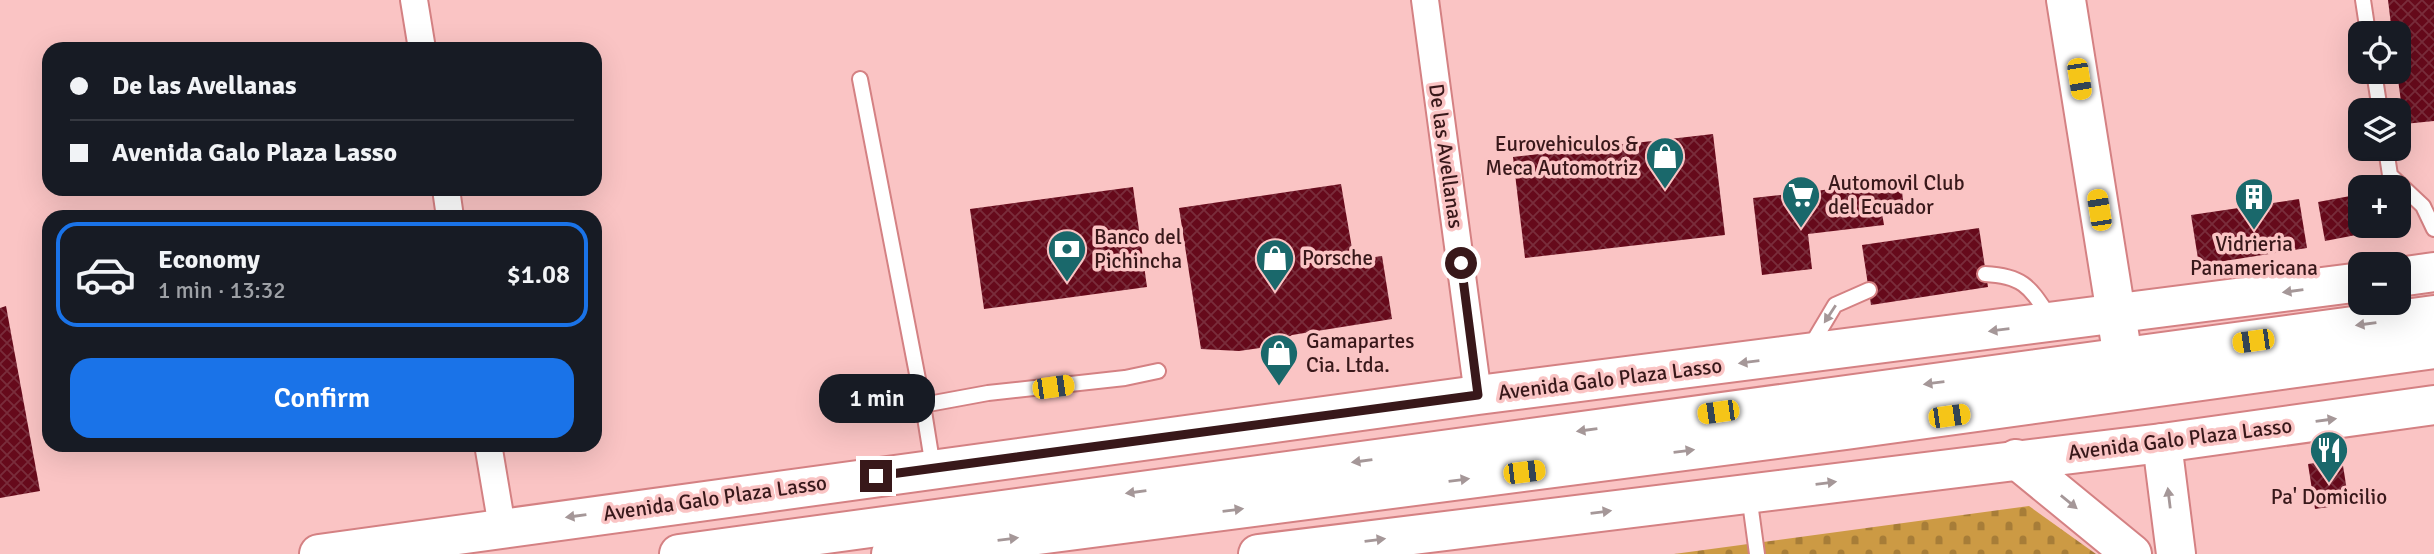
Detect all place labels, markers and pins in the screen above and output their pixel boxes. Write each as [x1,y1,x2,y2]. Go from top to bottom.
place label: Eurovehiculos & Meca Automotriz [1485,131,1638,181]
shop icon: Eurovehiculos & Meca Automotriz [1644,135,1686,190]
place label: Automovil Club del Ecuador [1828,170,1965,220]
supermarket icon: Automovil Club del Ecuador [1780,174,1822,229]
building icon: Vidrieria Panamericana [2233,176,2275,231]
place label: Banco del Pichincha [1094,224,1182,274]
bank icon: Banco del Pichincha [1046,228,1088,283]
place label: Vidrieria Panamericana [2190,231,2318,281]
shop icon: Porsche [1254,237,1296,292]
place label: Porsche [1302,245,1373,271]
place label: Gamapartes Cia. Ltda. [1306,328,1414,378]
shop icon: Gamapartes Cia. Ltda. [1258,332,1300,387]
restaurant icon: Pa' Domicilio [2308,429,2350,484]
place label: Pa' Domicilio [2271,484,2387,510]

